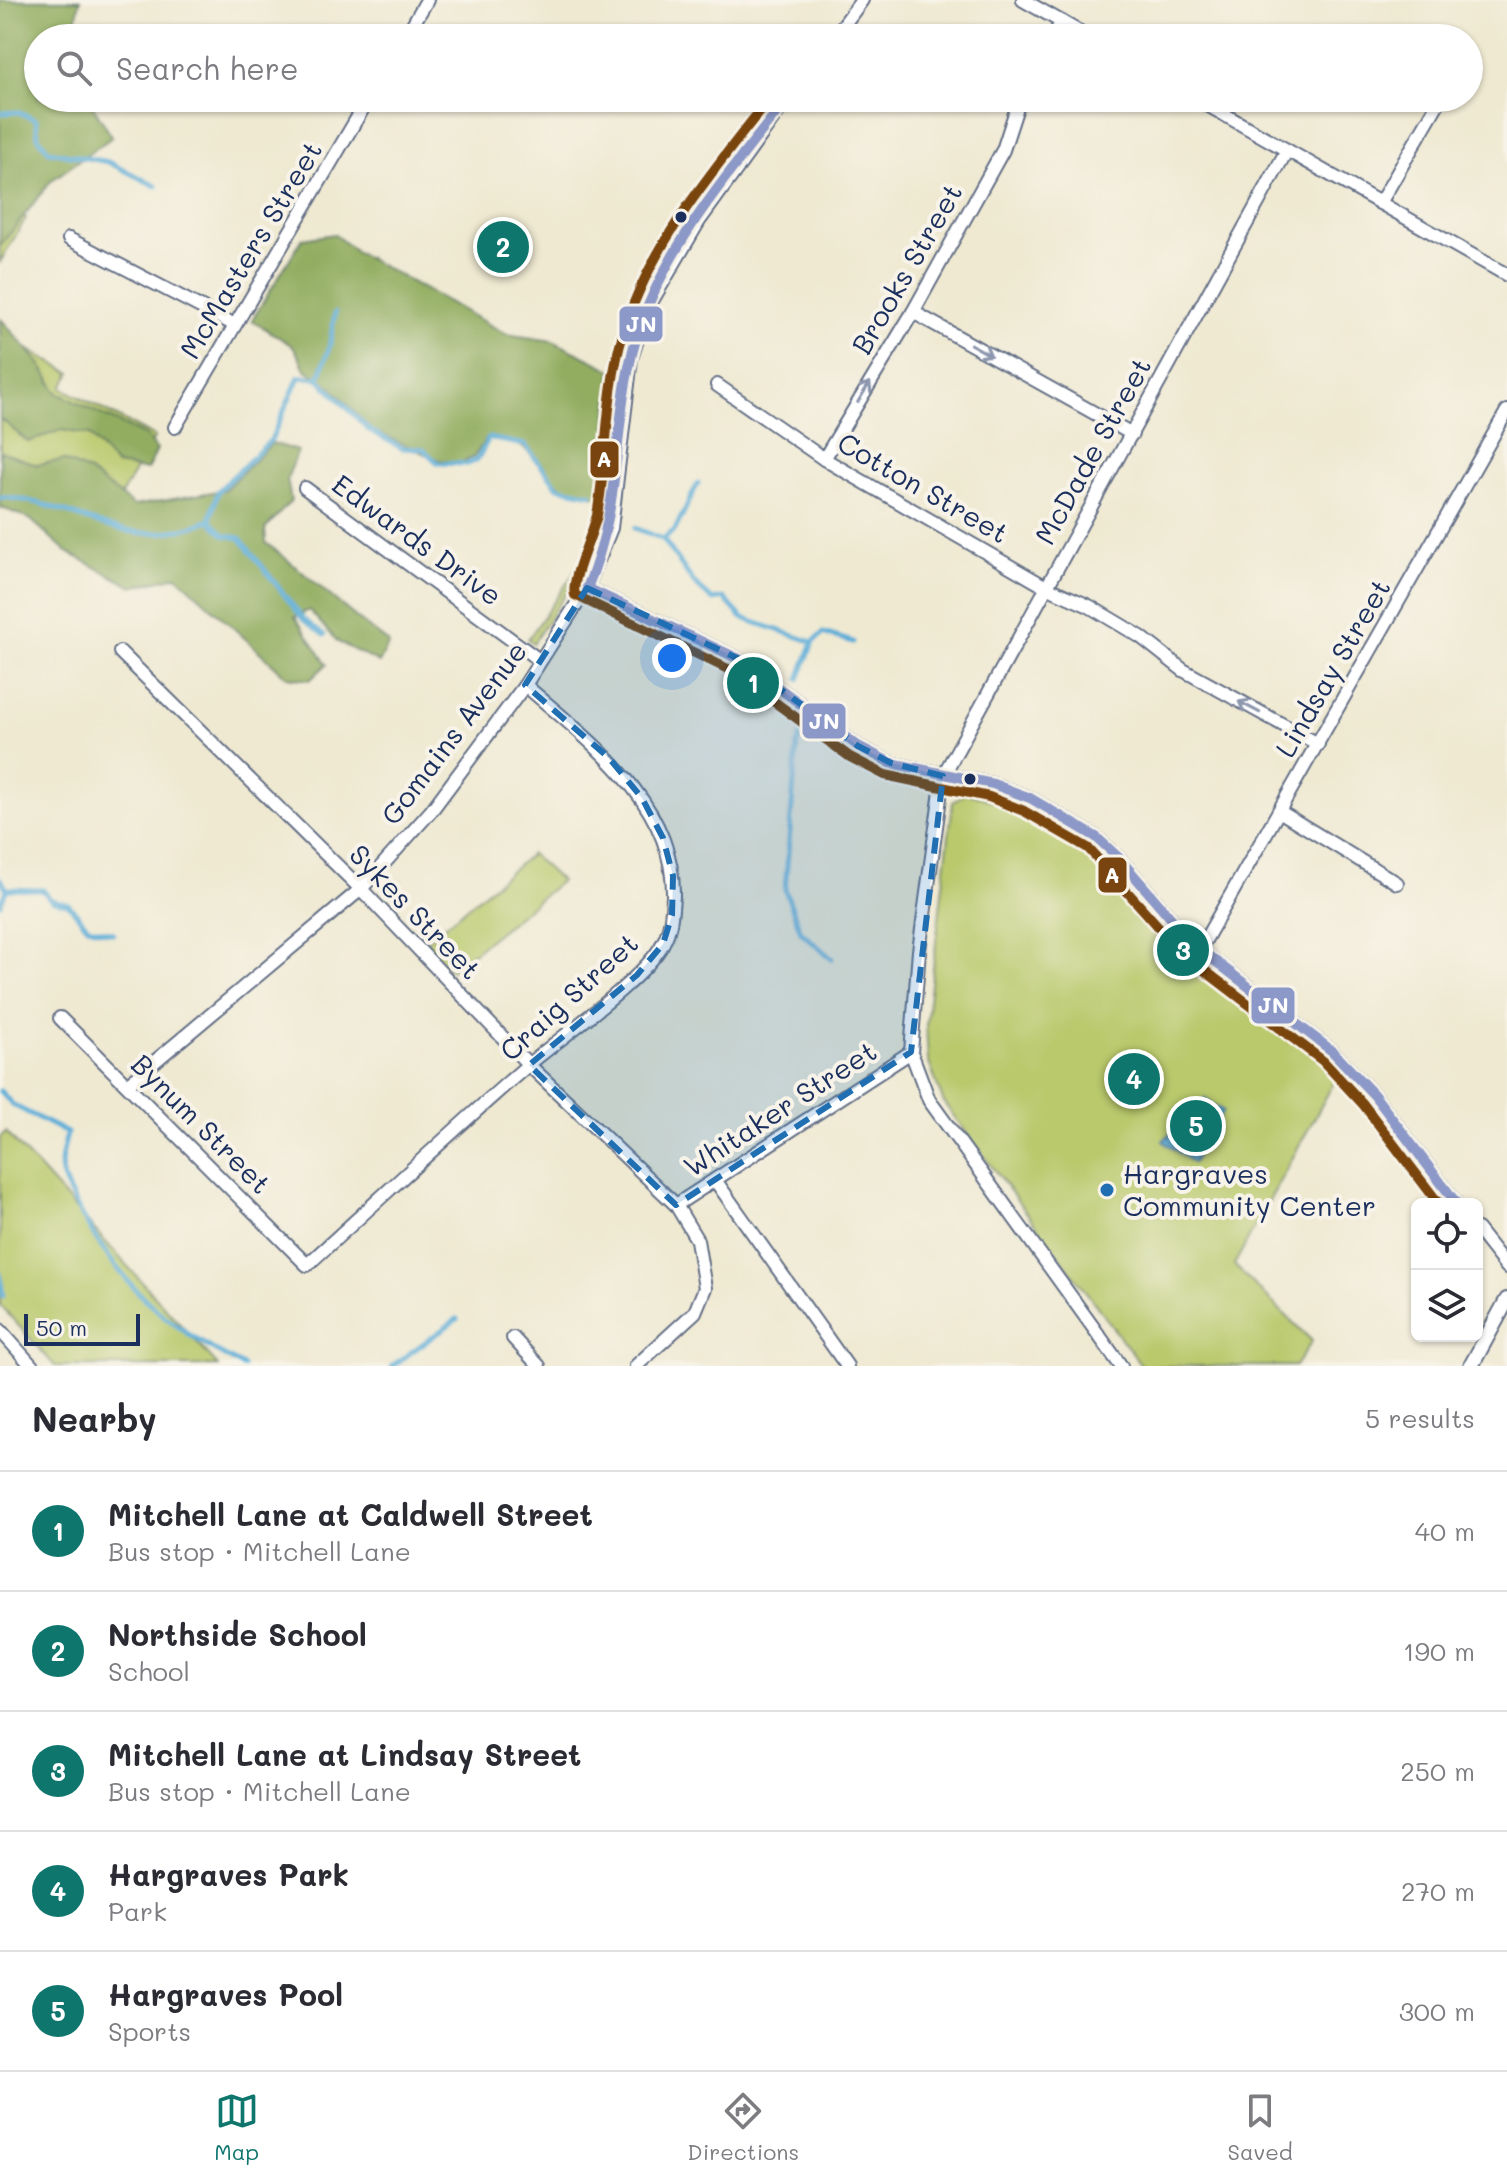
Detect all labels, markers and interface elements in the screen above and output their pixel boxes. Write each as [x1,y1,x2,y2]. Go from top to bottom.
search box [24,24,1483,112]
icon: search [52,46,96,90]
text: Search here [116,48,299,88]
street label: McMasters Street [171,134,329,365]
street label: Brooks Street [843,177,970,360]
unlabelled marker [673,209,689,225]
pin: 2 [477,217,529,277]
line badge: JN [618,305,664,343]
text: JN [625,309,657,338]
one-way arrow [969,342,992,358]
street label: McDade Street [1026,351,1158,550]
one-way arrow [857,381,873,404]
street label: Cotton Street [832,424,1015,551]
line badge: A [589,440,620,479]
text: A [596,444,612,473]
street label: Edwards Drive [326,465,510,613]
street label: Lindsay Street [1266,572,1398,763]
street label: Gomains Avenue [372,633,534,831]
your location [652,638,692,678]
pin: 1 [727,653,779,713]
one-way arrow [1237,699,1261,715]
line badge: JN [801,702,847,740]
text: JN [808,706,840,735]
unlabelled marker [962,771,978,787]
street label: Sykes Street [342,836,489,986]
line badge: A [1097,856,1128,894]
text: A [1104,860,1120,889]
pin: 3 [1157,920,1209,980]
street label: Craig Street [491,925,645,1068]
line badge: JN [1250,986,1296,1025]
text: JN [1257,990,1289,1019]
street label: Whitaker Street [676,1032,883,1184]
street label: Bynum Street [124,1046,279,1201]
pin: 4 [1108,1049,1160,1109]
pin: 5 [1170,1096,1222,1156]
place label: Hargraves Community Center [1123,1155,1376,1223]
marker: Hargraves Community Center [1098,1181,1116,1199]
map controls [1411,1198,1483,1342]
button: locate [1411,1198,1483,1270]
button: layers [1411,1270,1483,1342]
scale bar [24,1310,140,1346]
text: 50 m [36,1313,87,1342]
text: Nearby [32,1396,157,1441]
text: 5 results [1365,1401,1475,1435]
text: Mitchell Lane at Caldwell Street [108,1494,593,1534]
text: 1 [52,1514,64,1548]
text: 40 m [1415,1514,1475,1548]
text: Bus stop · Mitchell Lane [108,1534,411,1568]
text: Northside School [108,1614,367,1654]
text: 2 [51,1634,65,1668]
text: 190 m [1403,1634,1475,1668]
text: School [108,1654,190,1688]
text: Mitchell Lane at Lindsay Street [108,1734,581,1774]
text: 3 [50,1754,66,1788]
text: 250 m [1400,1754,1475,1788]
text: Bus stop · Mitchell Lane [108,1774,411,1808]
text: Hargraves Park [108,1854,349,1894]
text: 4 [50,1874,66,1908]
text: 270 m [1401,1874,1475,1908]
text: Park [108,1894,167,1928]
text: Hargraves Pool [108,1974,343,2014]
text: 5 [50,1994,66,2028]
text: 300 m [1399,1994,1475,2028]
text: Sports [108,2014,191,2048]
tab: Map [214,2089,259,2166]
tab: Directions [687,2089,799,2166]
tab: Saved [1228,2089,1293,2166]

